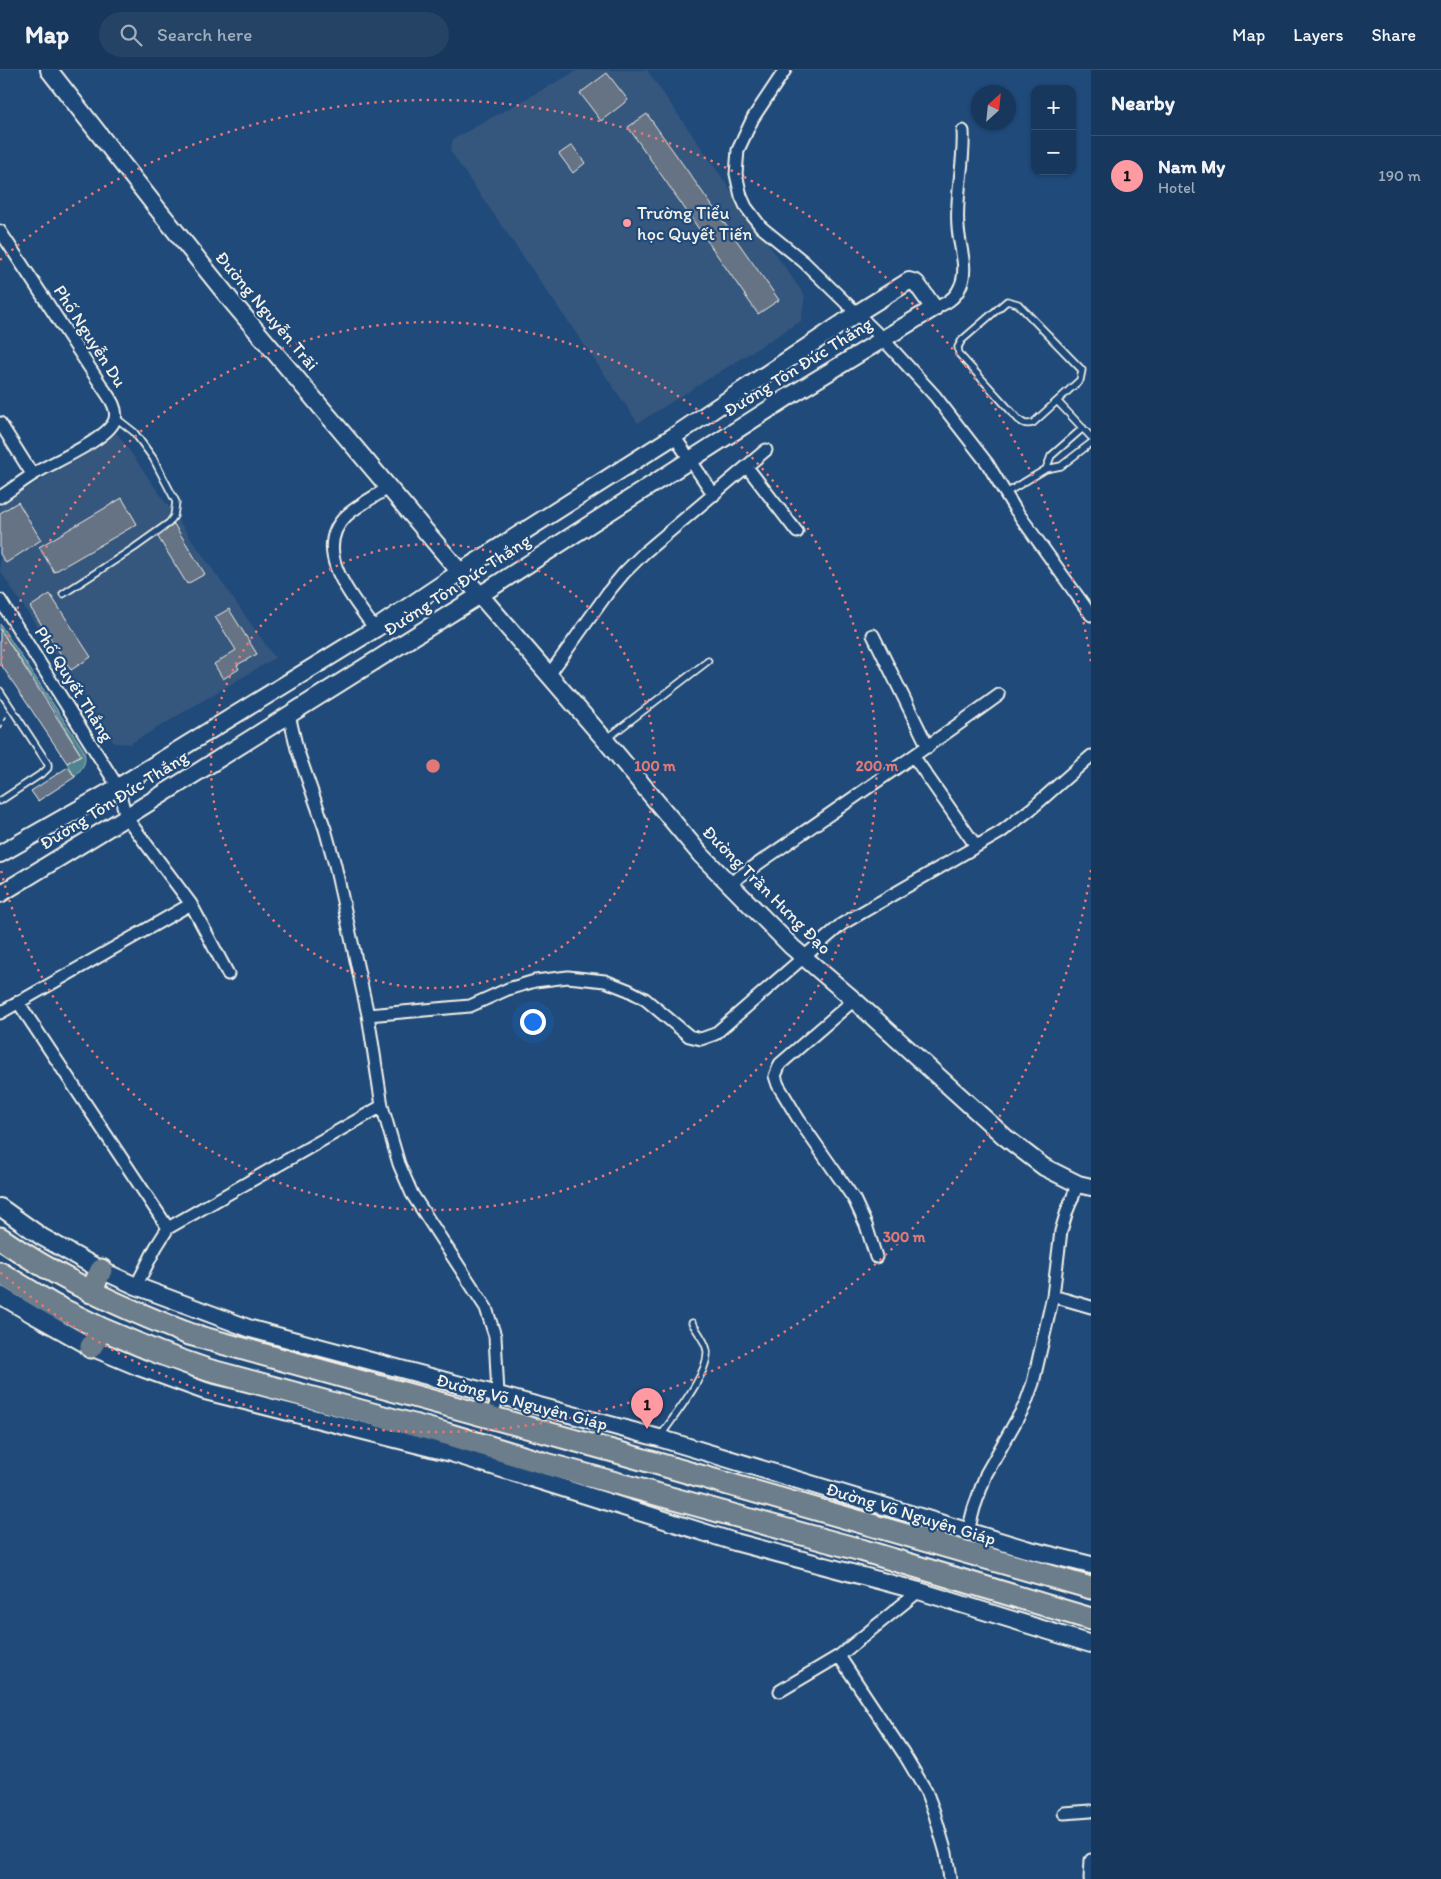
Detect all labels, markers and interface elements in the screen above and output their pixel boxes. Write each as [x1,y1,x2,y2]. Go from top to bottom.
search box [99,12,449,57]
text: Map [25,20,69,49]
icon: search [117,21,145,49]
text: Search here [157,23,252,46]
text: Map [1232,24,1265,46]
text: Layers [1293,24,1343,46]
text: Share [1371,24,1416,46]
north arrow [971,85,1016,130]
map controls [1031,85,1076,175]
button: + [1031,85,1076,130]
text: Nearby [1111,90,1175,115]
button: − [1031,130,1076,175]
text: Nam My [1158,155,1225,178]
text: 1 [1123,166,1131,185]
text: 190 m [1378,166,1421,185]
text: Hotel [1158,178,1195,197]
place label: Trường Tiểu học Quyết Tiến [637,202,753,245]
marker: Trường Tiểu học Quyết Tiến [621,217,633,229]
street label: Đường Nguyễn Trãi [211,247,323,375]
street label: Phố Nguyễn Du [49,281,131,391]
street label: Đường Tôn Đức Thắng [720,312,877,422]
street label: Đường Tôn Đức Thắng [379,529,535,641]
street label: Phố Quyết Thắng [30,622,119,746]
street label: Đường Tôn Đức Thắng [36,745,193,855]
centre of rings [424,757,442,775]
text: 100 m [634,757,676,775]
text: 200 m [856,757,899,775]
street label: Đường Trần Hưng Đạo [698,821,836,959]
your location [520,1009,546,1035]
text: 300 m [883,1228,926,1246]
street label: Đường Võ Nguyên Giáp [434,1369,610,1435]
pin: 1 [631,1388,663,1429]
street label: Đường Võ Nguyên Giáp [823,1478,999,1550]

